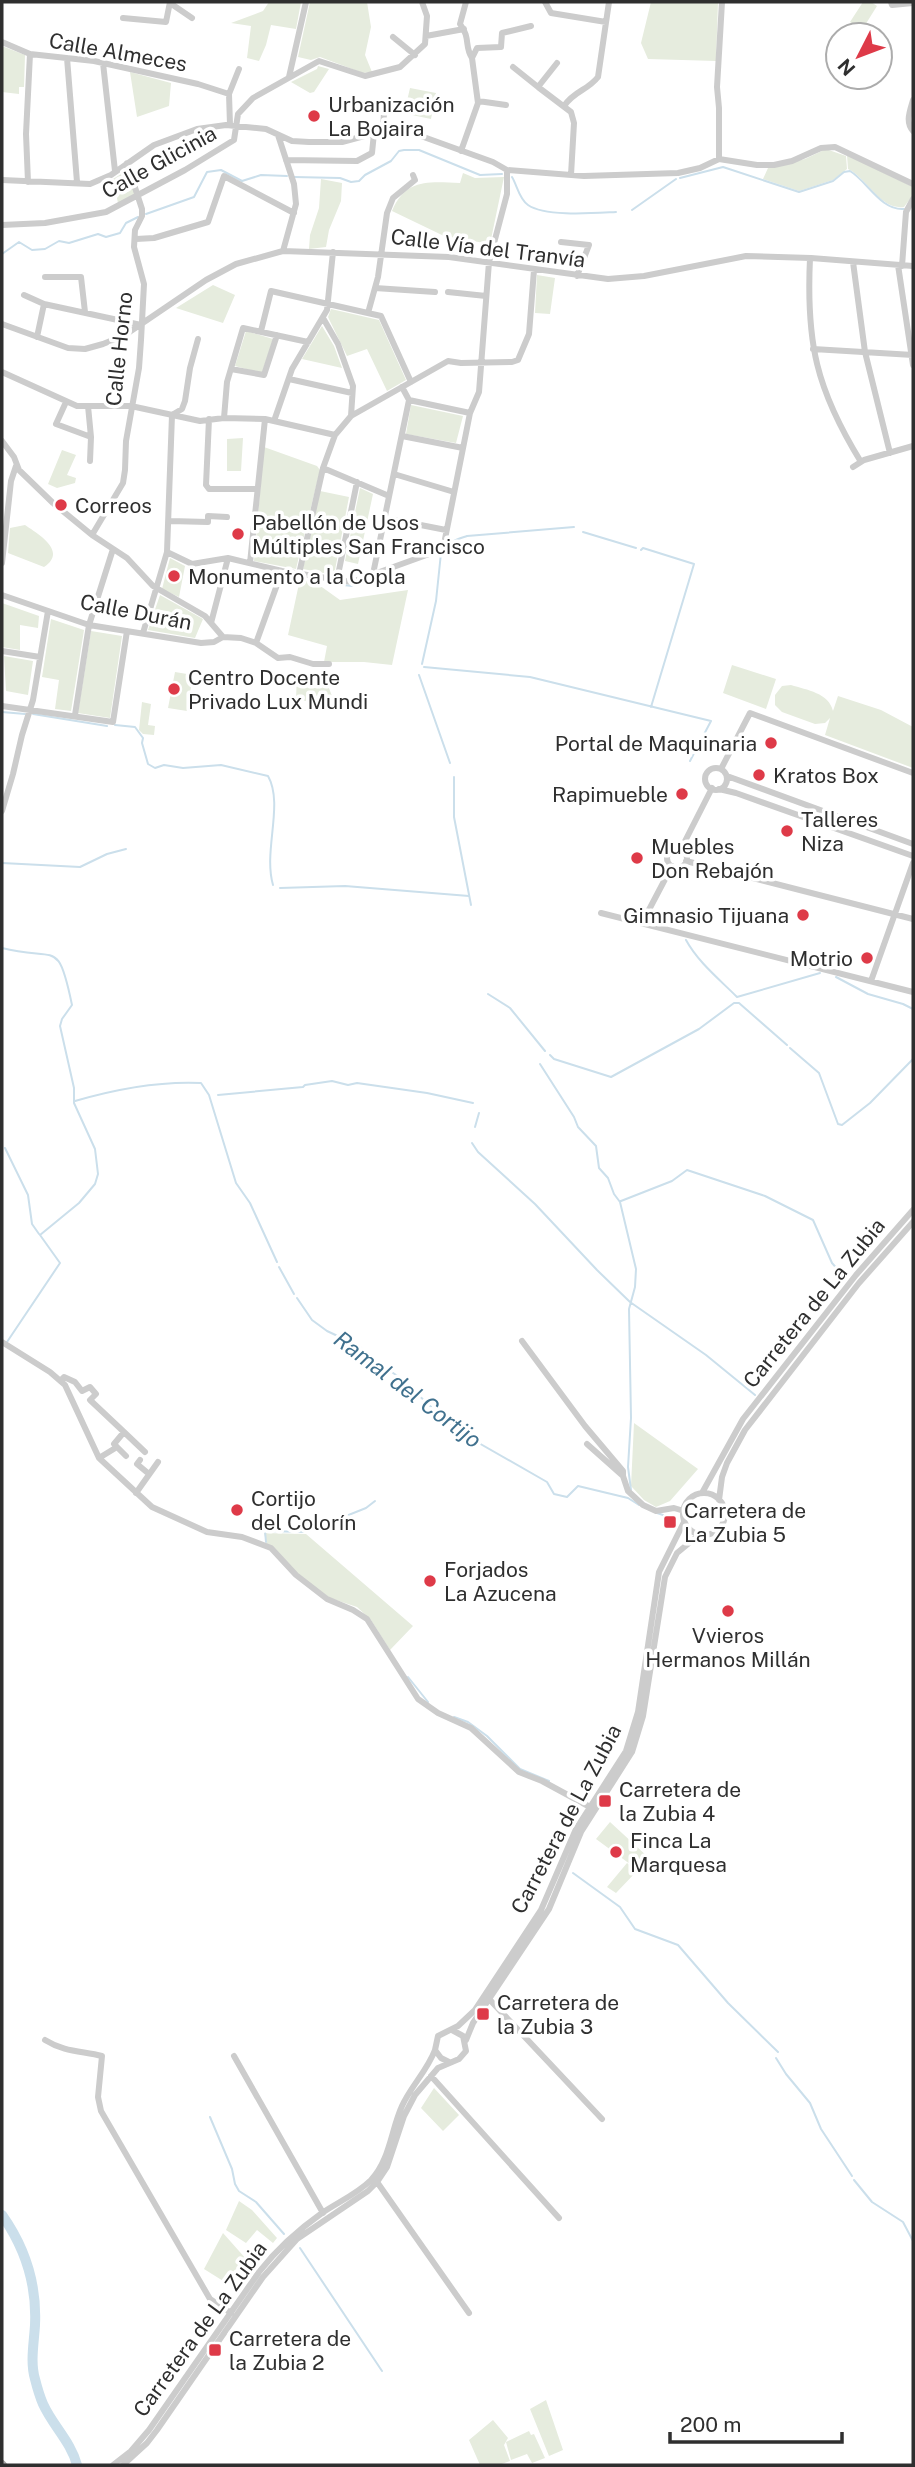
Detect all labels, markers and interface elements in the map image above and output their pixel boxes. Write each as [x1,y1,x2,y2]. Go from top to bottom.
north arrow [824,21,894,91]
street label: Calle Almeces [47,28,189,76]
text: N [833,54,860,80]
place label: Urbanización La Bojaira [328,92,455,141]
marker: Urbanización La Bojaira [306,108,322,124]
street label: Calle Glicinia [97,120,221,204]
street label: Calle Vía del Tranvía [389,224,587,272]
street label: Calle Horno [101,291,137,407]
place label: Correos [75,493,152,518]
marker: Correos [53,497,69,513]
place label: Pabellón de Usos Múltiples San Francisco [252,510,485,559]
marker: Pabellón de Usos Múltiples San Francisco [230,526,246,542]
place label: Monumento a la Copla [188,564,406,589]
marker: Monumento a la Copla [166,568,182,584]
street label: Calle Durán [78,589,194,635]
place label: Centro Docente Privado Lux Mundi [188,665,368,714]
marker: Centro Docente Privado Lux Mundi [166,681,182,697]
place label: Portal de Maquinaria [555,731,757,756]
marker: Portal de Maquinaria [763,735,779,751]
place label: Kratos Box [773,763,879,788]
marker: Kratos Box [751,767,767,783]
place label: Rapimueble [552,782,668,807]
marker: Rapimueble [674,786,690,802]
place label: Talleres Niza [801,807,878,856]
marker: Talleres Niza [779,823,795,839]
place label: Muebles Don Rebajón [651,834,774,883]
marker: Muebles Don Rebajón [629,850,645,866]
place label: Gimnasio Tijuana [623,903,789,928]
marker: Gimnasio Tijuana [795,907,811,923]
place label: Motrio [790,946,853,971]
marker: Motrio [859,950,875,966]
street label: Carretera de La Zubia [738,1213,890,1393]
water label: Ramal del Cortijo [329,1325,487,1453]
place label: Cortijo del Colorín [251,1486,356,1535]
place label: Carretera de La Zubia 5 [684,1498,806,1547]
marker: Cortijo del Colorín [229,1502,245,1518]
marker: Carretera de La Zubia 5 [662,1514,678,1530]
place label: Forjados La Azucena [444,1557,557,1606]
marker: Forjados La Azucena [422,1573,438,1589]
marker: Vvieros Hermanos Millán [720,1603,736,1619]
place label: Vvieros Hermanos Millán [645,1623,811,1672]
street label: Carretera de La Zubia [506,1720,626,1918]
place label: Carretera de la Zubia 4 [619,1777,741,1826]
marker: Carretera de la Zubia 4 [597,1793,613,1809]
place label: Finca La Marquesa [630,1828,727,1877]
marker: Finca La Marquesa [608,1844,624,1860]
place label: Carretera de la Zubia 3 [497,1990,619,2039]
marker: Carretera de la Zubia 3 [475,2006,491,2022]
street label: Carretera de La Zubia [128,2237,272,2421]
place label: Carretera de la Zubia 2 [229,2326,351,2375]
marker: Carretera de la Zubia 2 [207,2342,223,2358]
scale bar [670,2400,842,2444]
text: 200 m [680,2412,741,2437]

